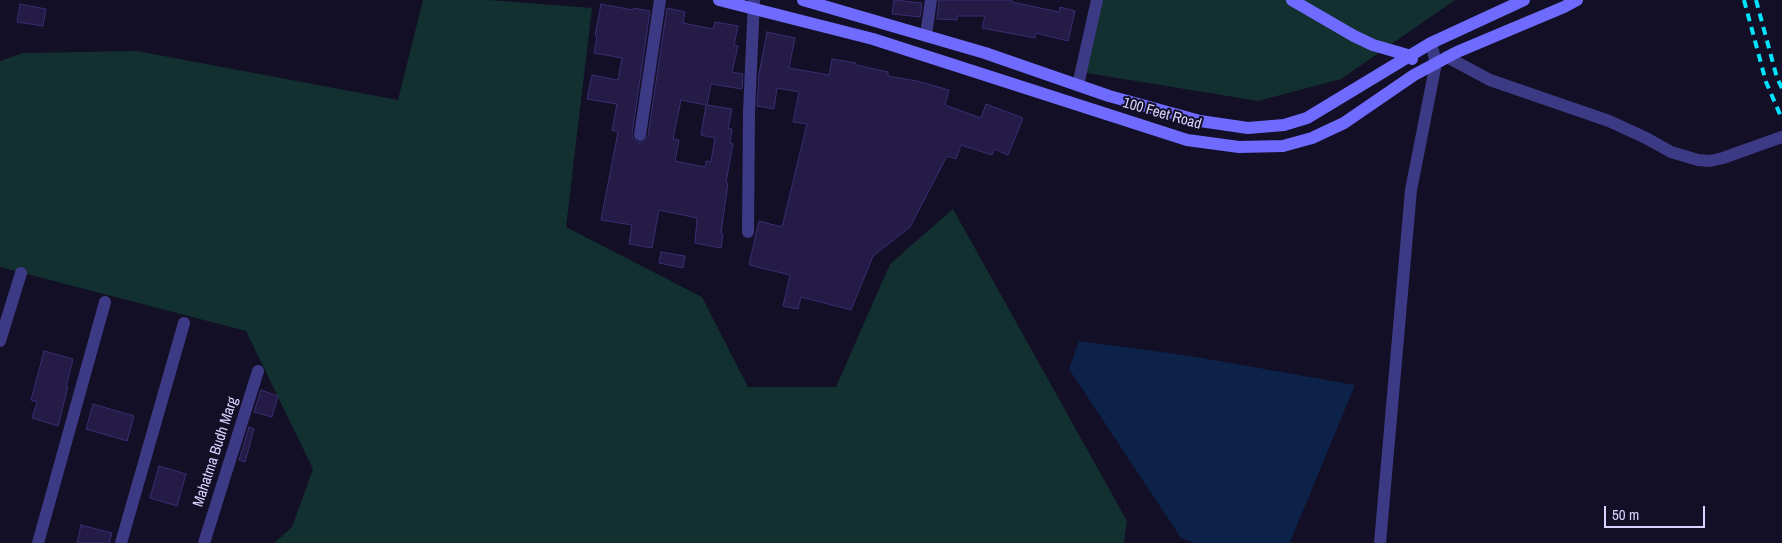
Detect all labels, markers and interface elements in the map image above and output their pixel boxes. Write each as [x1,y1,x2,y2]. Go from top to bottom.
street label: 100 Feet Road [1121,94,1203,134]
street label: Mahatma Budh Marg [190,395,242,509]
scale bar [1607,496,1708,528]
text: 50 m [1612,504,1639,525]

